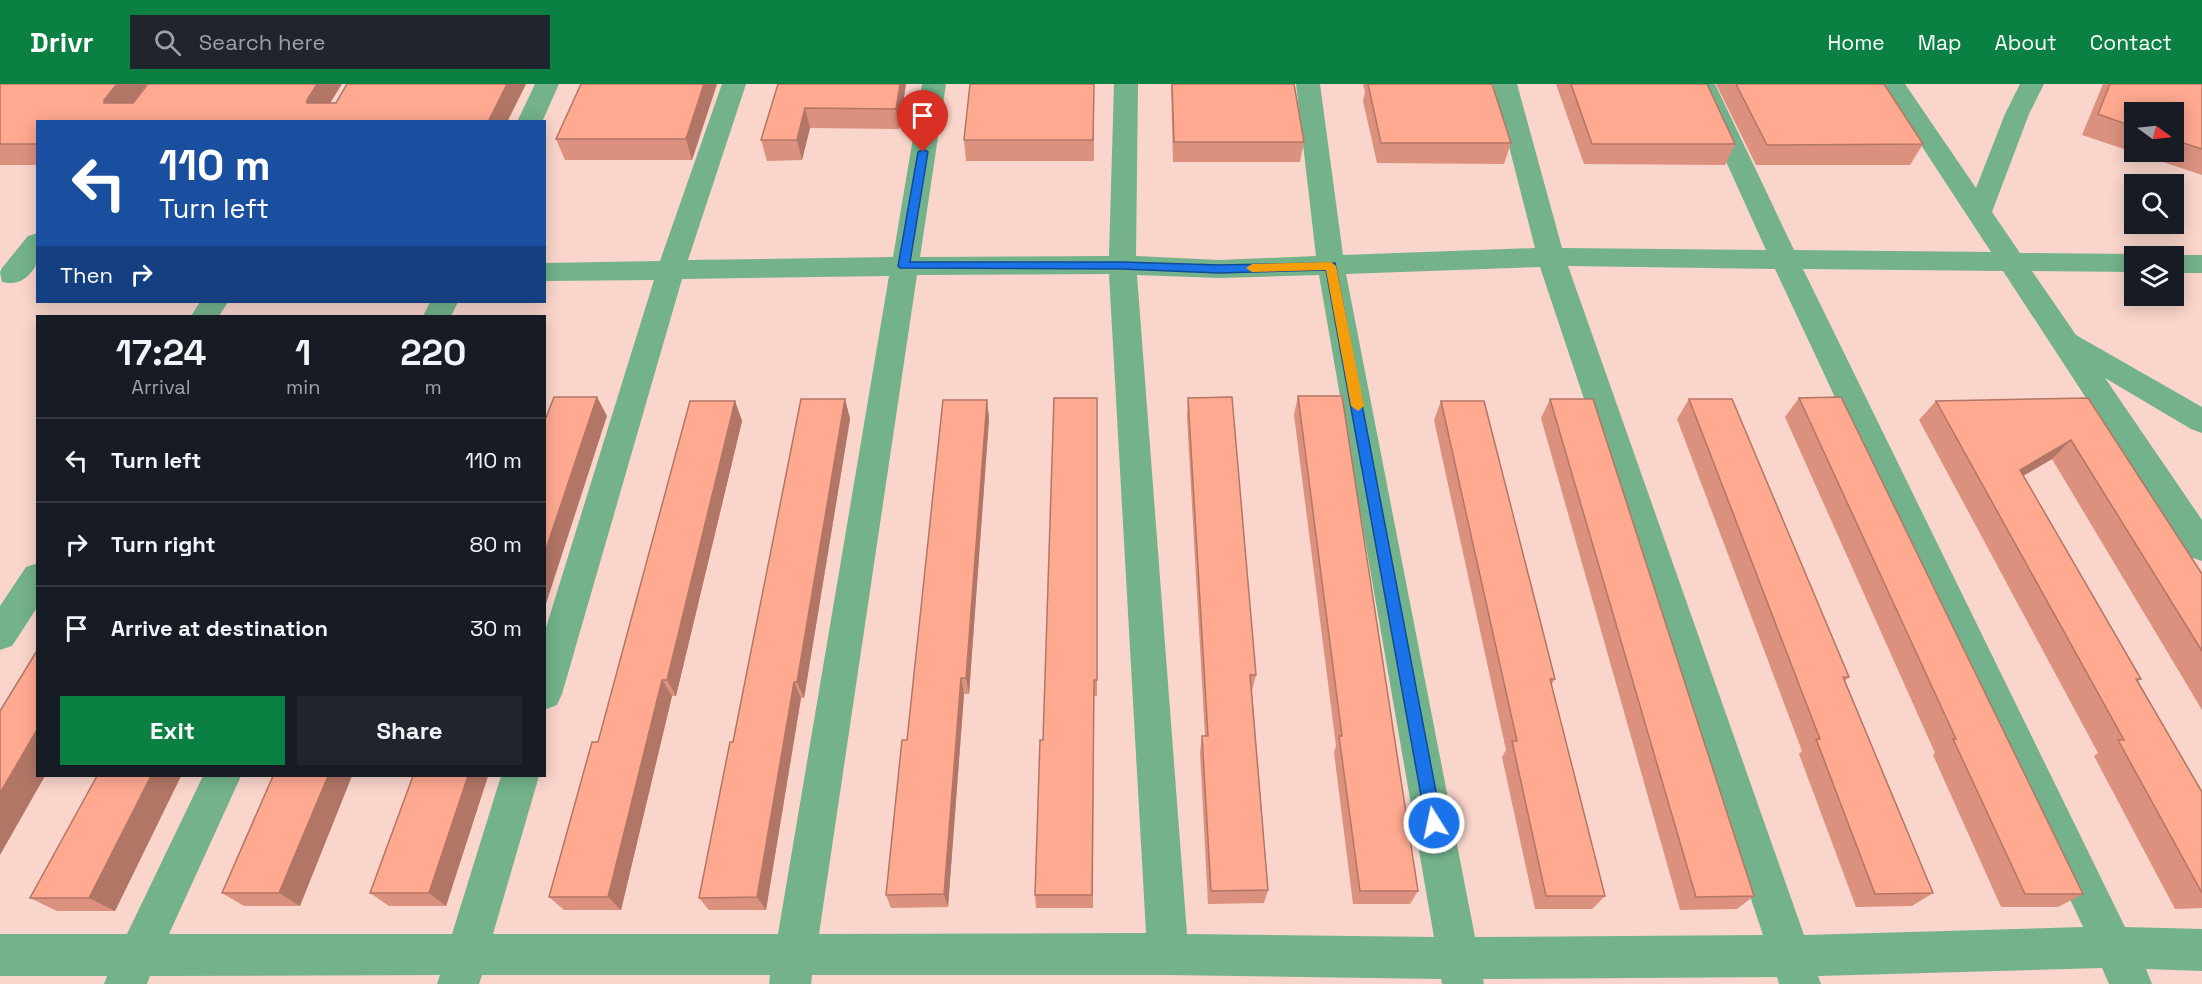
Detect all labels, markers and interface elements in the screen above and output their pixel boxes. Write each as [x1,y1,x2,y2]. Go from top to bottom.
search box [130,15,550,69]
text: Drivr [30,24,94,60]
icon: search [151,26,184,59]
text: Search here [199,28,325,56]
text: Home [1827,29,1885,56]
text: Map [1918,29,1962,56]
text: About [1995,29,2057,56]
text: Contact [2090,29,2172,56]
pin [897,90,948,152]
icon: arrive [906,99,939,132]
north arrow [2124,102,2184,162]
map controls [2124,102,2184,306]
text: 110 m [159,139,271,192]
icon: left [60,144,138,222]
button: search [2124,174,2184,234]
text: Turn left [159,191,269,226]
button: layers [2124,246,2184,306]
icon: right [125,258,158,291]
text: Then [60,261,113,289]
text: 17:24 [116,330,206,376]
text: 1 [295,330,311,376]
text: 220 [400,330,466,376]
text: Arrival [131,374,191,400]
text: min [286,374,320,400]
text: m [425,374,442,400]
icon: left [60,444,93,477]
text: Turn left [111,446,201,474]
text: 110 m [465,446,522,474]
icon: right [60,528,93,561]
text: Turn right [111,530,216,558]
text: 80 m [470,530,522,558]
icon: arrive [60,612,93,645]
text: Arrive at destination [111,614,328,642]
text: 30 m [470,614,522,642]
button: Exit [60,696,285,765]
button: Share [297,696,522,765]
position arrow [1402,791,1466,855]

